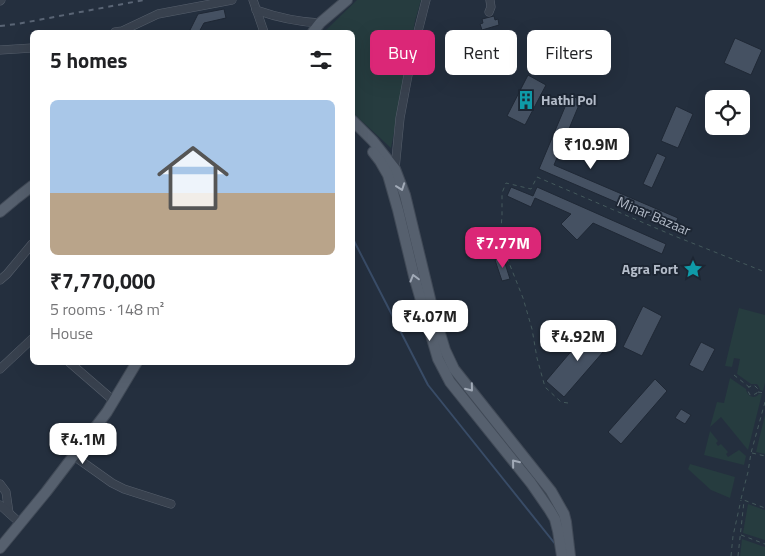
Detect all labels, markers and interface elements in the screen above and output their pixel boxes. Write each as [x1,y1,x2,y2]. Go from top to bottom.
chip: Buy [370,30,435,75]
chip: Rent [445,30,517,75]
chip: Filters [527,30,611,75]
text: 5 homes [50,44,127,76]
icon: filters [307,46,335,74]
building icon: Hathi Pol [515,89,537,111]
place label: Hathi Pol [541,89,597,110]
map controls [705,90,750,135]
button: locate [705,90,750,135]
pin: ₹10.9M [550,128,632,170]
text: ₹10.9M [564,132,618,156]
icon: home [148,133,238,223]
one-way arrow [395,182,405,190]
street label: Minar Bazaar [614,191,694,241]
pin: ₹7.77M [462,226,544,269]
text: ₹7.77M [476,231,530,255]
place label: Agra Fort [622,258,678,279]
place icon: Agra Fort [682,258,704,280]
text: ₹7,770,000 [50,265,155,297]
one-way arrow [410,274,420,282]
text: 5 rooms · 148 m² [50,297,164,321]
pin: ₹4.07M [389,300,471,342]
text: ₹4.07M [403,304,457,328]
pin: ₹4.92M [537,320,619,362]
text: House [50,321,93,345]
text: ₹4.92M [551,324,605,348]
one-way arrow [464,382,472,391]
pin: ₹4.1M [48,422,118,465]
text: ₹4.1M [61,427,105,451]
one-way arrow [511,460,520,469]

